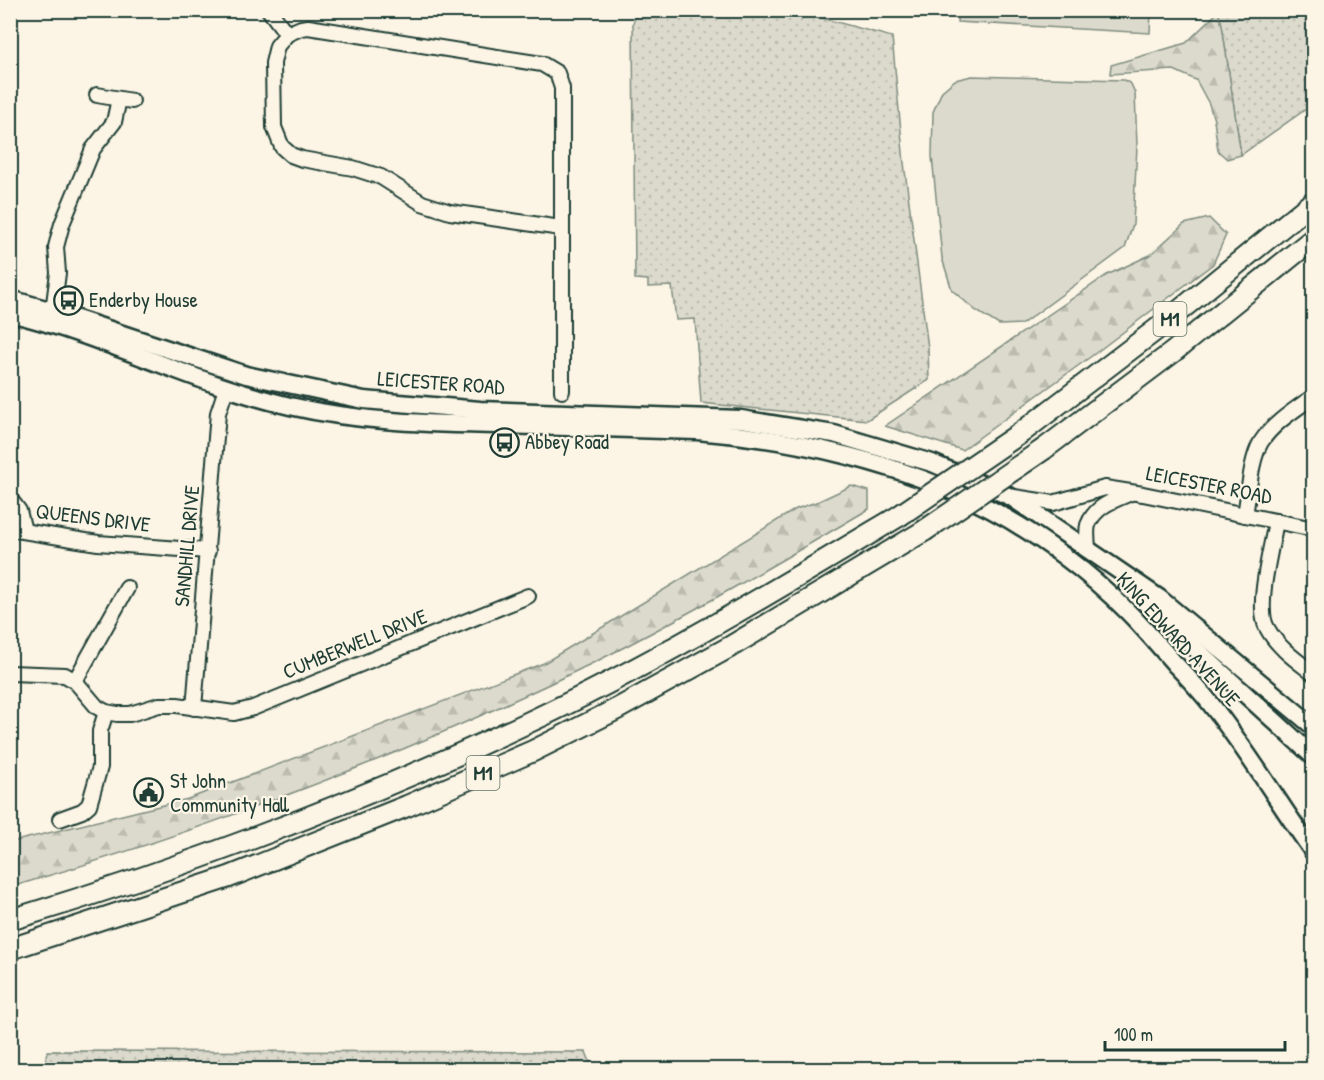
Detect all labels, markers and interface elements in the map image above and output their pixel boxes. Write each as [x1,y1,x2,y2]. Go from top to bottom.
bus stop icon: Enderby House [52,284,84,316]
place label: Enderby House [89,285,198,314]
road number: M1 [1154,302,1186,336]
street label: LEICESTER ROAD [376,364,506,401]
bus stop icon: Abbey Road [488,426,520,458]
place label: Abbey Road [525,427,609,456]
street label: LEICESTER ROAD [1144,458,1274,511]
street label: SANDHILL DRIVE [167,484,206,608]
street label: QUEENS DRIVE [34,496,152,539]
street label: KING EDWARD AVENUE [1110,565,1247,712]
street label: CUMBERWELL DRIVE [278,601,431,686]
road number: M1 [466,756,500,790]
place label: St John Community Hall [170,766,290,819]
public building icon: St John Community Hall [133,777,165,809]
scale bar [1105,1014,1285,1052]
text: 100 m [1114,1022,1153,1047]

